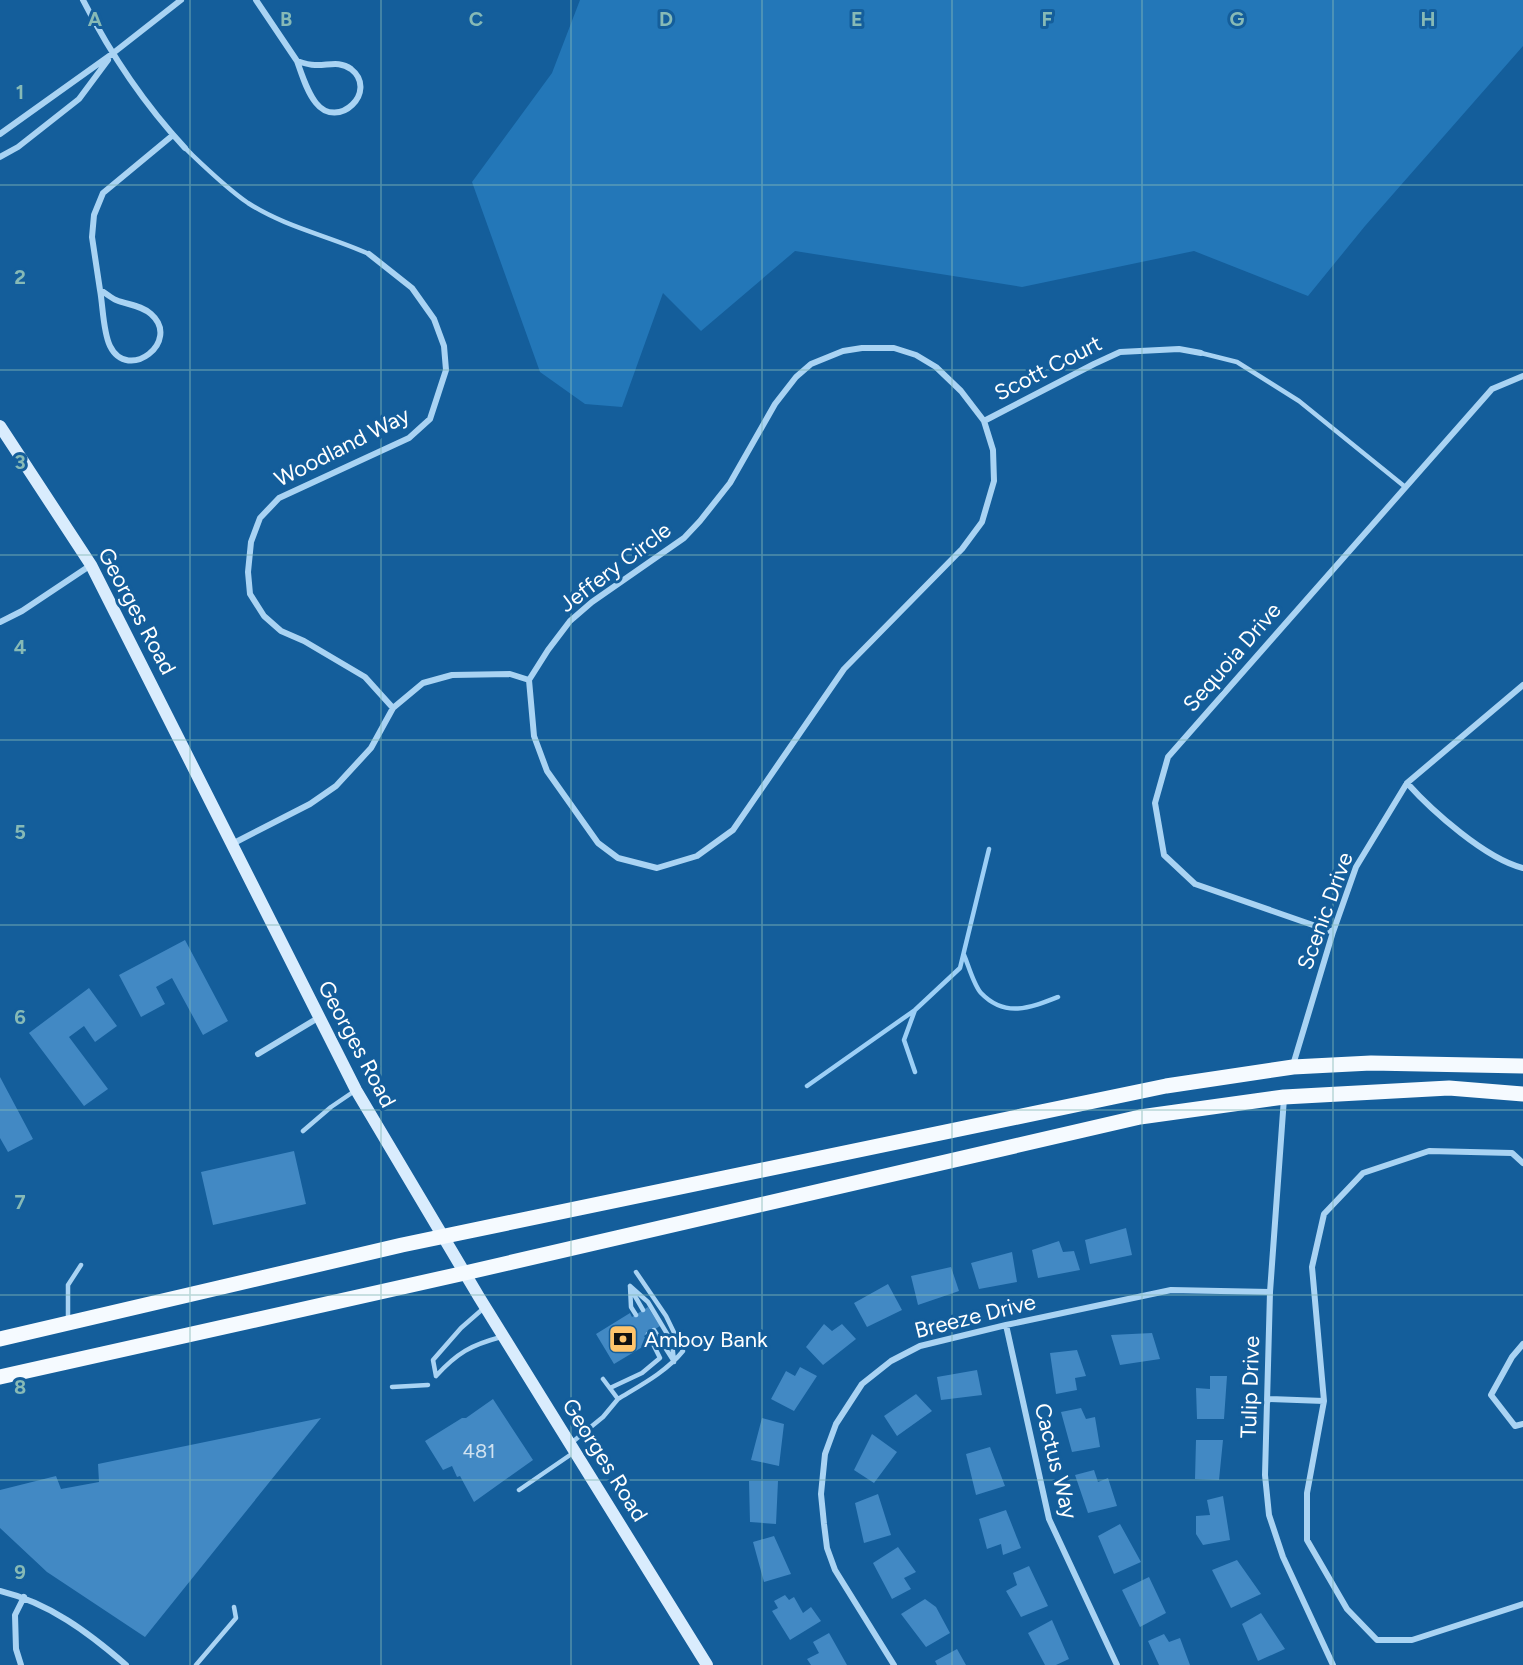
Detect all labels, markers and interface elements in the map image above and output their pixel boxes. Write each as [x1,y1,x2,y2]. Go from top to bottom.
text: A [88,7,103,31]
text: B [280,7,292,31]
text: C [469,7,483,31]
text: D [659,7,673,31]
text: E [851,7,863,31]
text: F [1041,7,1053,31]
text: G [1230,7,1245,31]
text: H [1421,7,1436,31]
text: 1 [16,80,24,104]
text: 2 [14,265,26,289]
street label: Scott Court [990,329,1106,407]
street label: Woodland Way [270,401,415,493]
text: 3 [14,450,26,474]
street label: Jeffery Circle [554,516,676,618]
street label: Georges Road [92,543,182,679]
street label: Sequoia Drive [1177,597,1287,717]
text: 4 [14,635,27,659]
text: 5 [14,820,26,844]
street label: Scenic Drive [1291,849,1359,973]
street label: Georges Road [312,976,402,1112]
text: 6 [14,1005,26,1029]
text: 7 [14,1190,26,1214]
street label: Breeze Drive [912,1288,1038,1344]
bank icon: Amboy Bank [607,1323,639,1355]
place label: Amboy Bank [644,1326,768,1353]
street label: Tulip Drive [1235,1335,1265,1439]
text: 8 [14,1375,26,1399]
street label: Georges Road [556,1393,654,1527]
street label: Cactus Way [1029,1400,1083,1522]
house number: 481 [463,1439,495,1463]
text: 9 [14,1560,26,1584]

